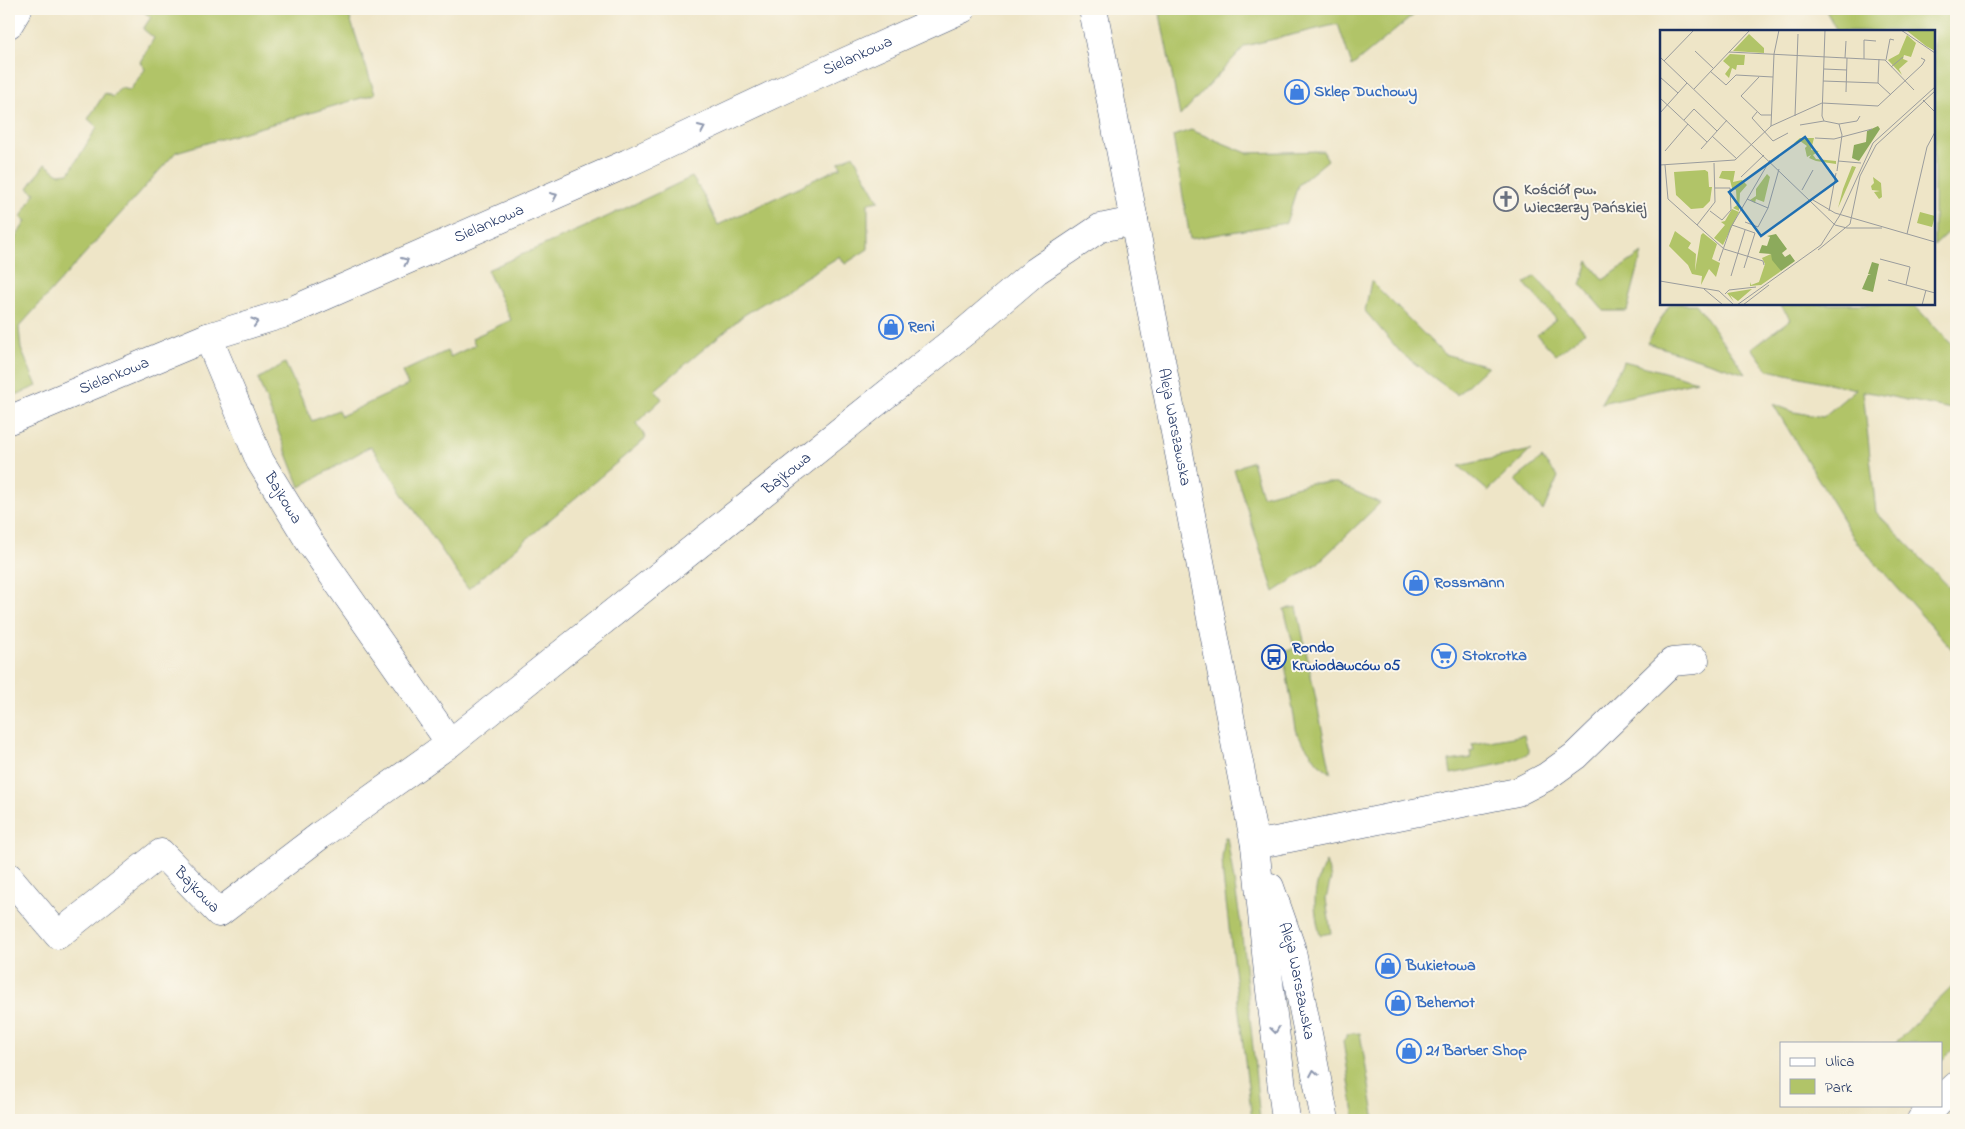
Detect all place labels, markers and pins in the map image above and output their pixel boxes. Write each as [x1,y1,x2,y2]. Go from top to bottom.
shop icon: Sklep Duchowy [1284,79,1310,105]
place label: Sklep Duchowy [1314,80,1417,105]
place label: Kościół pw. Wieczerzy Pańskiej [1524,178,1647,221]
church icon: Kościół pw. Wieczerzy Pańskiej [1493,186,1519,212]
shop icon: Reni [878,314,904,340]
place label: Reni [907,315,935,339]
shop icon: Rossmann [1403,570,1429,596]
place label: Rossmann [1433,571,1504,595]
place label: Rondo Krwiodawców 05 [1291,636,1401,678]
supermarket icon: Stokrotka [1431,643,1457,669]
bus stop icon: Rondo Krwiodawców 05 [1261,644,1287,670]
place label: Stokrotka [1462,644,1527,668]
shop icon: Bukietowa [1375,953,1401,979]
place label: Bukietowa [1405,954,1476,978]
shop icon: Behemot [1385,990,1411,1016]
place label: Behemot [1415,991,1475,1015]
shop icon: 21 Barber Shop [1396,1038,1422,1064]
place label: 21 Barber Shop [1425,1039,1527,1063]

